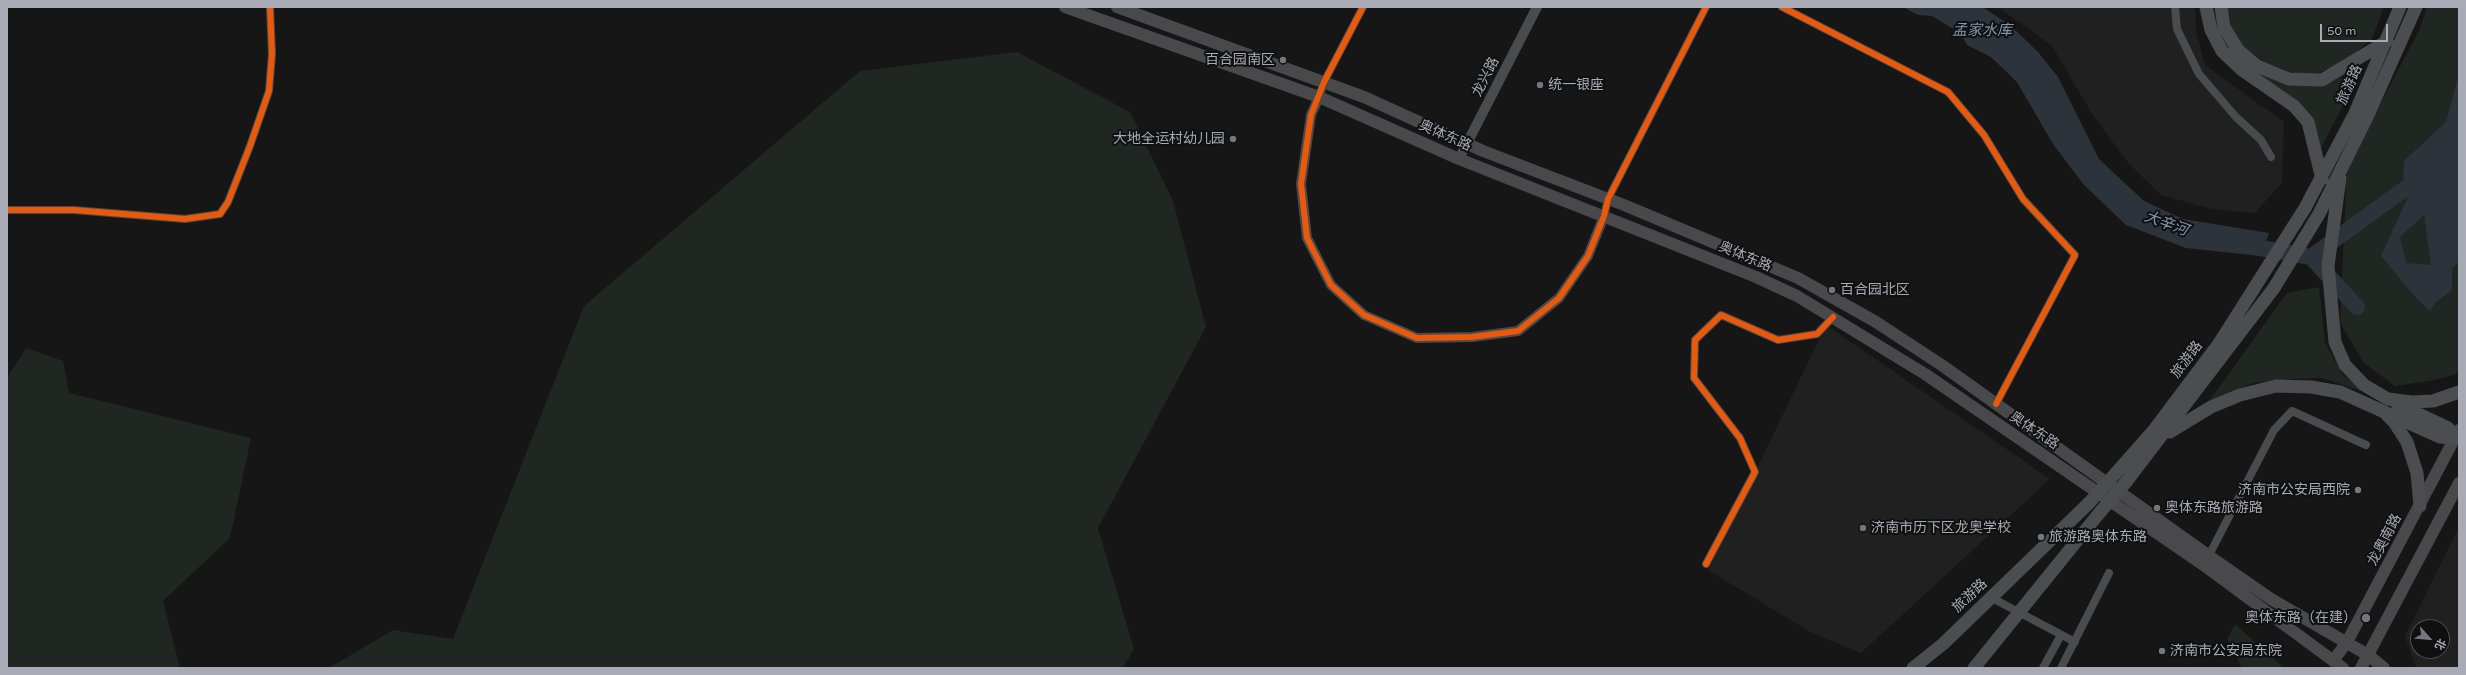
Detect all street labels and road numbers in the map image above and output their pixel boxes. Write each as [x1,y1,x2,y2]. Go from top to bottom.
street label: 龙兴路 [1469,54,1503,100]
street label: 旅游路 [2334,62,2366,108]
street label: 奥体东路 [1416,117,1474,155]
street label: 奥体东路 [1716,238,1774,276]
street label: 旅游路 [2168,338,2206,382]
street label: 奥体东路 [2006,408,2062,454]
street label: 龙奥南路 [2364,511,2406,569]
street label: 旅游路 [1949,576,1991,616]

